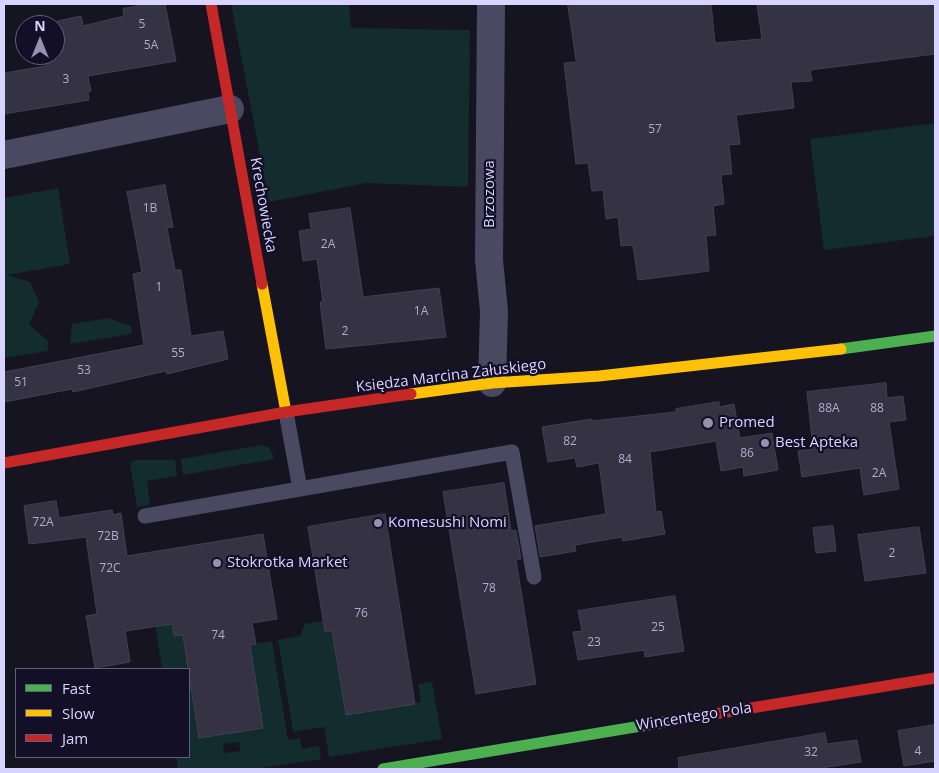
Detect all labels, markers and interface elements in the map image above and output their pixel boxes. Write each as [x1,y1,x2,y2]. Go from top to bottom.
north arrow [15,15,65,65]
text: N [34,16,46,35]
house number: 5 [139,18,145,32]
house number: 5A [144,39,158,53]
house number: 3 [63,73,69,87]
house number: 57 [648,123,662,137]
street label: Krechowiecka [246,156,280,254]
street label: Brzozowa [481,160,499,228]
house number: 1B [143,202,157,216]
house number: 2A [321,238,335,252]
house number: 1 [156,281,162,295]
house number: 1A [414,305,428,319]
house number: 2 [342,325,348,339]
house number: 55 [171,347,185,361]
street label: Księdza Marcina Załuskiego [355,355,547,397]
house number: 53 [77,364,91,378]
house number: 51 [14,376,28,390]
house number: 88A [818,402,840,416]
house number: 88 [870,402,884,416]
place label: Promed [719,414,775,432]
marker: Promed [701,416,715,430]
place label: Best Apteka [775,434,858,452]
house number: 82 [563,435,577,449]
marker: Best Apteka [759,437,771,449]
house number: 86 [740,447,754,461]
house number: 84 [618,453,632,467]
house number: 2A [872,467,886,481]
place label: Komesushi Nomi [388,514,507,532]
house number: 72A [32,516,54,530]
marker: Komesushi Nomi [372,517,384,529]
house number: 72B [97,530,119,544]
house number: 2 [889,547,895,561]
place label: Stokrotka Market [227,554,348,572]
marker: Stokrotka Market [211,557,223,569]
house number: 72C [99,562,121,576]
house number: 78 [482,582,496,596]
house number: 76 [354,607,368,621]
house number: 25 [651,621,665,635]
house number: 74 [211,629,225,643]
house number: 23 [587,636,601,650]
legend [15,668,190,758]
text: Fast [62,678,91,698]
street label: Wincentego Pola [635,699,753,735]
text: Slow [62,703,95,723]
text: Jam [62,728,88,748]
house number: 4 [915,745,921,759]
house number: 32 [804,746,818,760]

